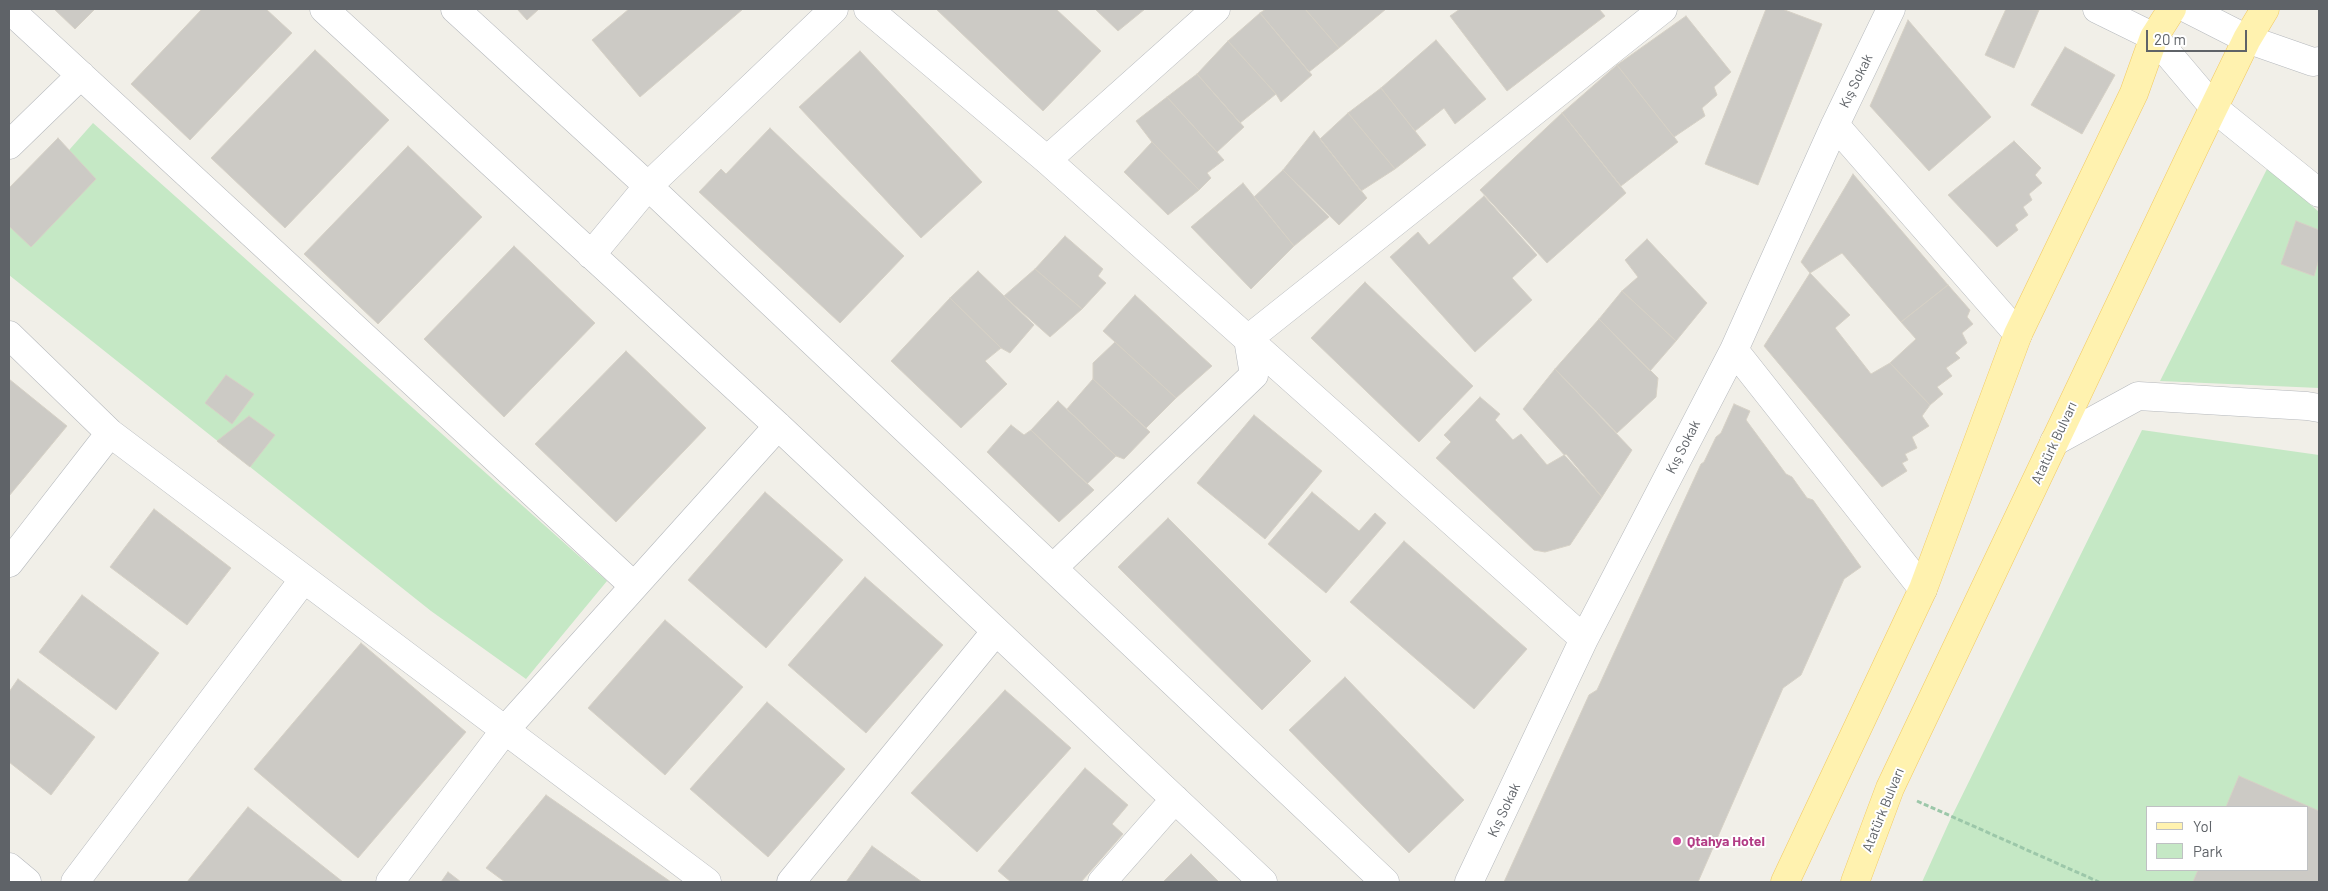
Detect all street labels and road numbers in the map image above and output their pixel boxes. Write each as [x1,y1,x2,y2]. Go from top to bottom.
street label: Kış Sokak [1836,51,1876,111]
street label: Atatürk Bulvarı [2028,399,2080,487]
street label: Kış Sokak [1662,417,1704,477]
street label: Atatürk Bulvarı [1859,766,1907,854]
street label: Kış Sokak [1484,780,1524,840]

